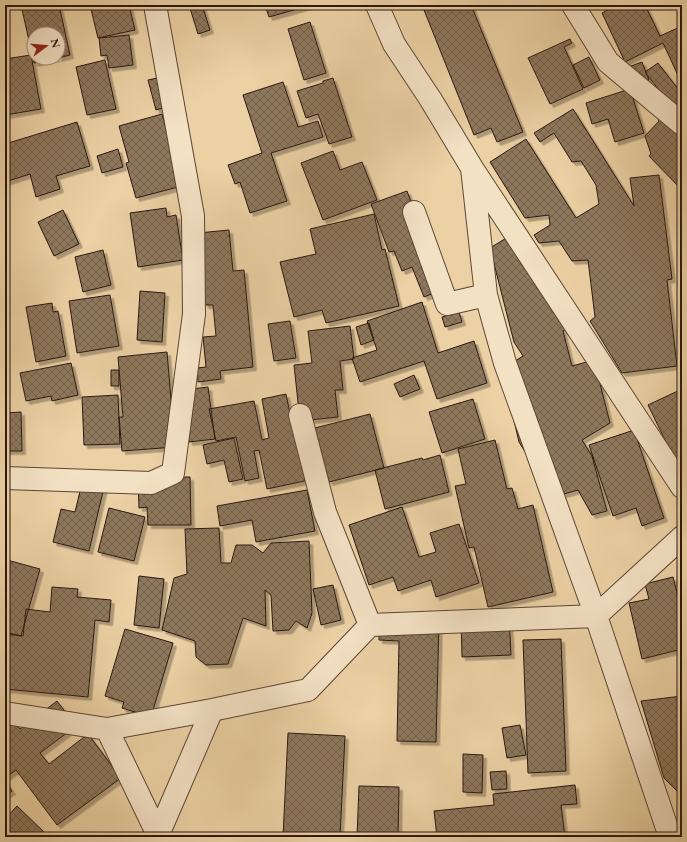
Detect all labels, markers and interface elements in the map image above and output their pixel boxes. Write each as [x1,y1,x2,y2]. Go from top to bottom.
north arrow [26,26,66,66]
text: N [48,37,64,50]

